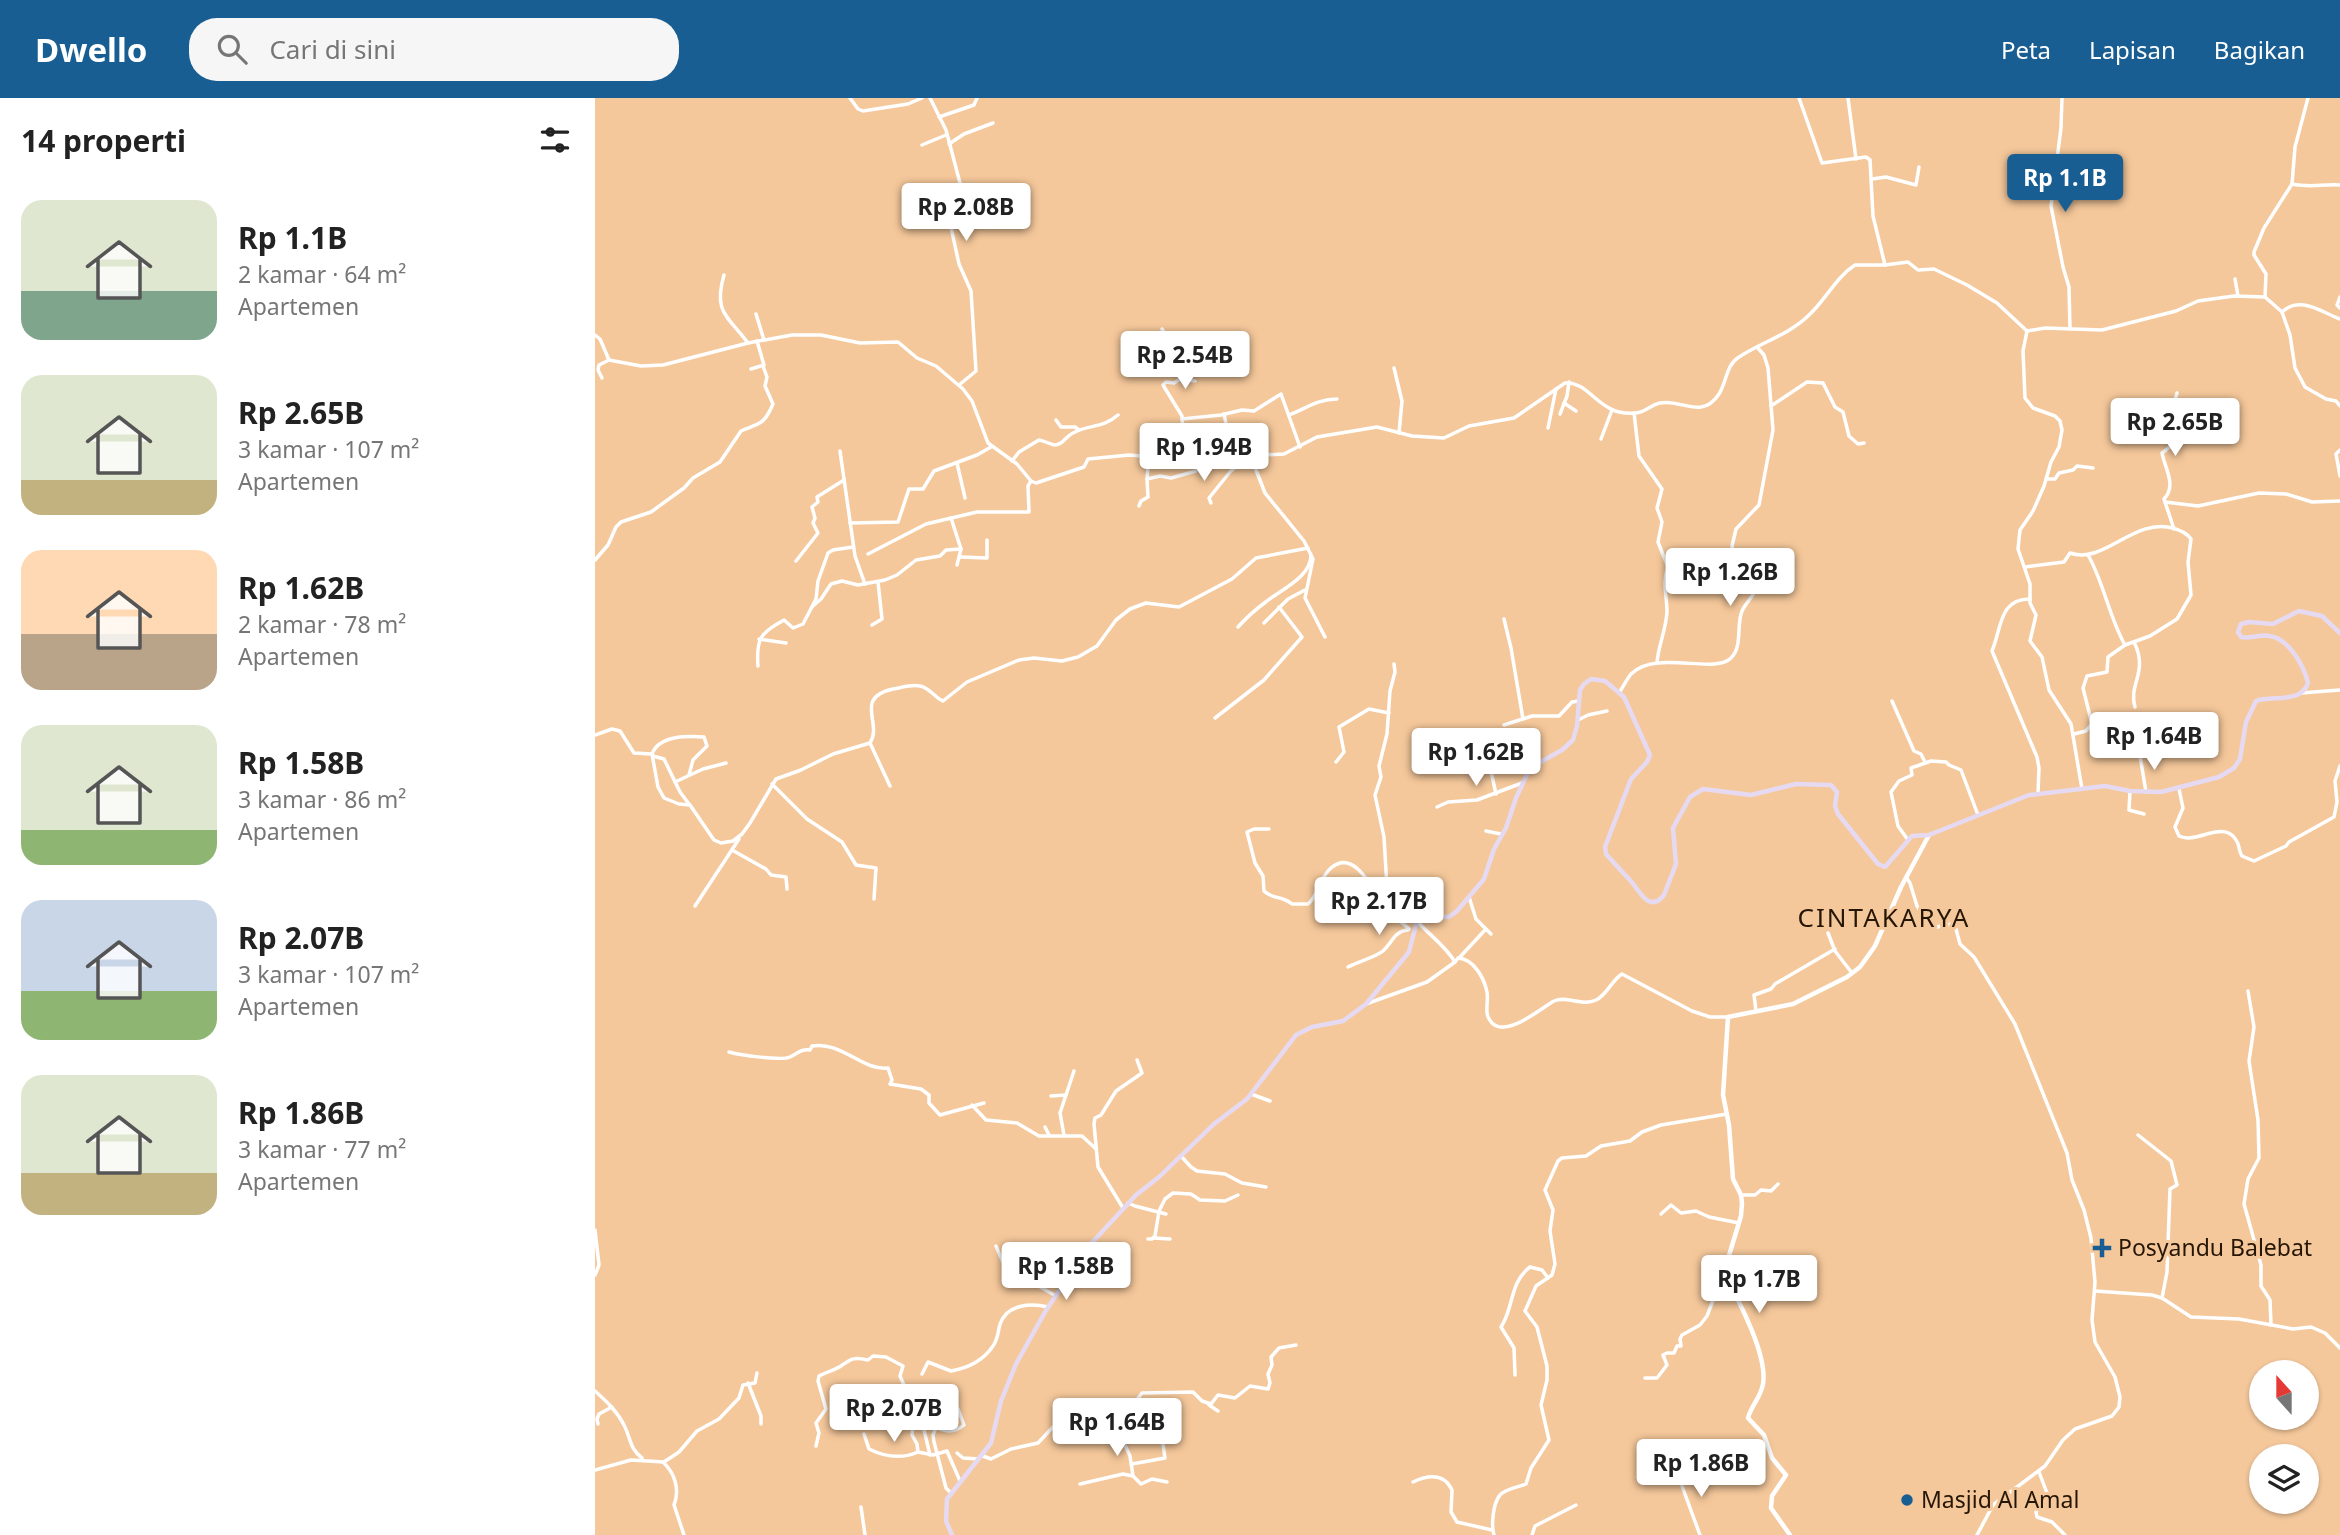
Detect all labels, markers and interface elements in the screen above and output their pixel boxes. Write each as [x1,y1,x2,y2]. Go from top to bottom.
search box [189,18,679,81]
text: Dwello [35,27,147,72]
icon: search [213,30,251,68]
text: Cari di sini [269,31,396,67]
text: Peta [2001,33,2051,66]
text: Lapisan [2089,33,2176,66]
text: Bagikan [2214,33,2305,66]
text: 14 properti [21,120,186,161]
icon: filters [536,121,574,159]
pin: Rp 1.1B [2000,155,2130,214]
text: Rp 1.1B [2023,161,2107,193]
pin: Rp 2.08B [894,184,1038,243]
text: Rp 2.08B [918,190,1014,222]
text: Rp 1.1B [238,217,347,258]
icon: home [77,228,161,312]
text: 2 kamar · 64 m² [238,258,406,290]
text: Apartemen [238,290,359,322]
pin: Rp 2.54B [1113,331,1257,391]
text: Rp 2.54B [1137,338,1233,370]
text: Rp 2.65B [238,392,364,433]
pin: Rp 2.65B [2103,398,2247,458]
icon: home [77,403,161,487]
text: Rp 2.65B [2127,405,2223,437]
pin: Rp 1.94B [1132,424,1276,483]
text: Rp 1.94B [1156,430,1252,462]
text: 3 kamar · 107 m² [238,433,419,465]
text: Apartemen [238,465,359,497]
pin: Rp 1.26B [1658,548,1802,608]
text: Rp 1.26B [1682,555,1778,587]
text: Rp 1.62B [238,567,364,608]
icon: home [77,578,161,662]
text: 2 kamar · 78 m² [238,608,406,640]
text: Apartemen [238,640,359,672]
pin: Rp 1.64B [2082,712,2226,772]
text: Rp 1.64B [2106,719,2202,751]
pin: Rp 1.62B [1404,728,1548,788]
text: Rp 1.62B [1428,735,1524,767]
text: Rp 1.58B [238,742,364,783]
icon: home [77,753,161,837]
text: 3 kamar · 86 m² [238,783,406,815]
text: Apartemen [238,815,359,847]
pin: Rp 2.17B [1307,878,1451,937]
text: Rp 2.17B [1331,884,1427,916]
district label: CINTAKARYA [1798,899,1970,935]
text: Rp 2.07B [238,917,364,958]
icon: home [77,928,161,1012]
text: 3 kamar · 107 m² [238,958,419,990]
text: Apartemen [238,990,359,1022]
text: Rp 1.86B [238,1092,364,1133]
icon: home [77,1103,161,1187]
text: 3 kamar · 77 m² [238,1133,406,1165]
text: Apartemen [238,1165,359,1197]
place label: Posyandu Balebat [2118,1231,2312,1263]
marker: Posyandu Balebat [2092,1238,2112,1258]
pin: Rp 1.58B [994,1242,1138,1302]
text: Rp 1.58B [1018,1249,1114,1281]
pin: Rp 1.7B [1694,1256,1824,1315]
text: Rp 1.7B [1717,1262,1801,1294]
north arrow [2249,1360,2319,1430]
map controls [2249,1360,2319,1514]
pin: Rp 2.07B [822,1384,966,1444]
text: Rp 2.07B [846,1391,942,1423]
pin: Rp 1.64B [1045,1398,1189,1458]
text: Rp 1.64B [1069,1405,1165,1437]
pin: Rp 1.86B [1629,1440,1773,1499]
button: layers [2249,1444,2319,1514]
text: Rp 1.86B [1653,1446,1749,1478]
place label: Masjid Al Amal [1921,1483,2079,1515]
marker: Masjid Al Amal [1899,1492,1915,1508]

